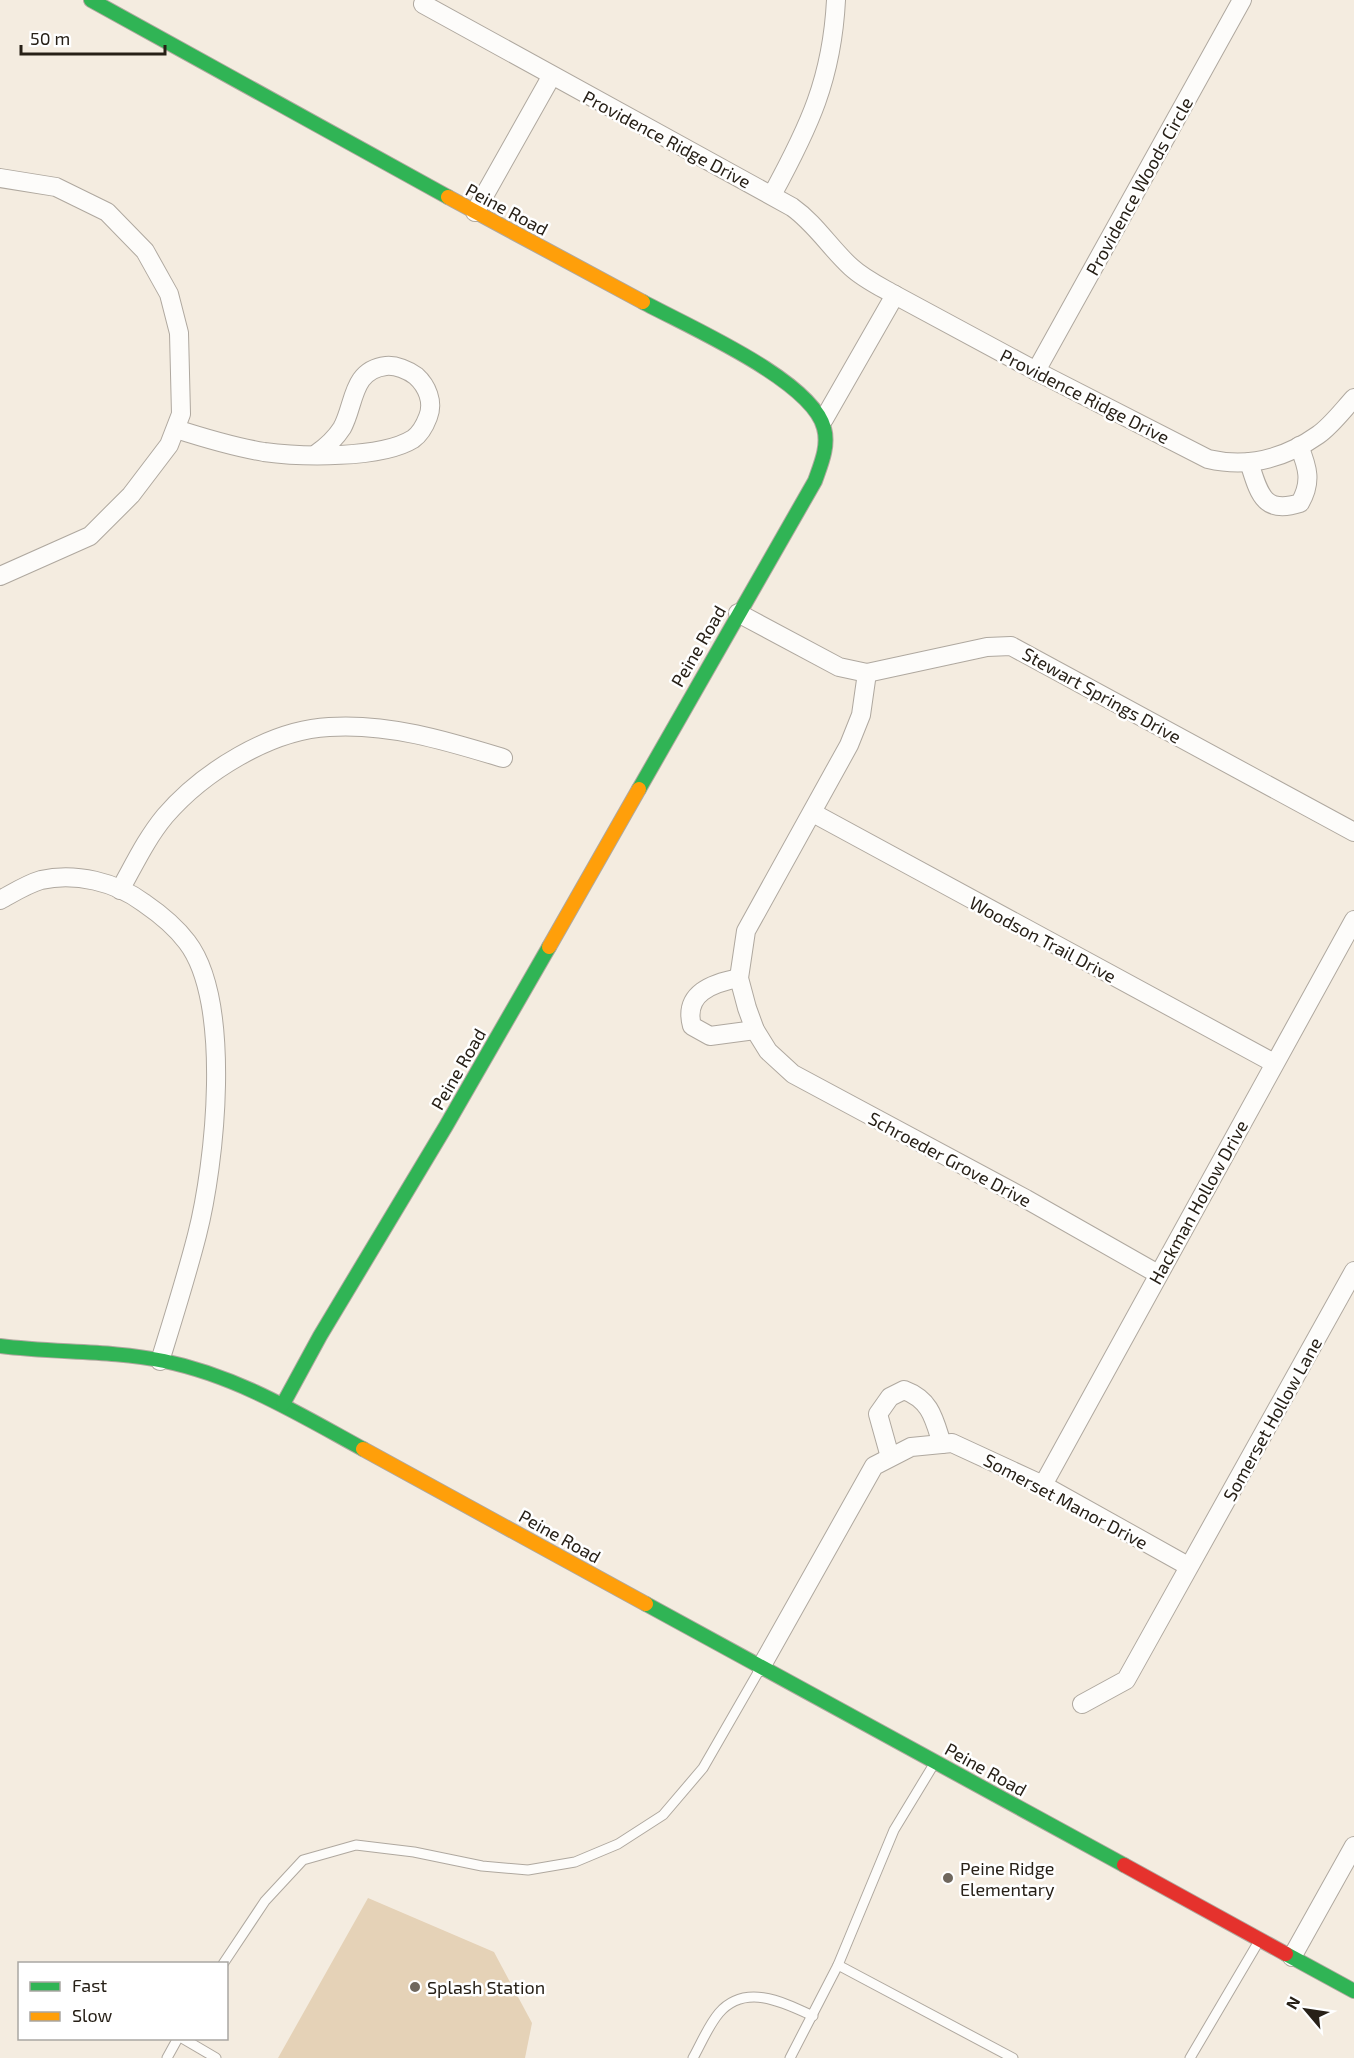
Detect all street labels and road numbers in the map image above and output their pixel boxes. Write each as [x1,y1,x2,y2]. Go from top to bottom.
street label: Providence Ridge Drive [579,85,755,193]
street label: Providence Woods Circle [1081,93,1197,279]
street label: Peine Road [462,178,552,240]
street label: Providence Ridge Drive [997,344,1173,448]
street label: Peine Road [666,601,730,691]
street label: Stewart Springs Drive [1019,642,1185,748]
street label: Woodson Trail Drive [966,891,1120,987]
street label: Peine Road [426,1024,490,1114]
street label: Schroeder Grove Drive [865,1107,1035,1211]
street label: Hackman Hollow Drive [1144,1116,1252,1288]
street label: Somerset Hollow Lane [1218,1333,1326,1505]
street label: Somerset Manor Drive [980,1448,1152,1554]
street label: Peine Road [515,1505,605,1567]
street label: Peine Road [941,1738,1031,1800]

